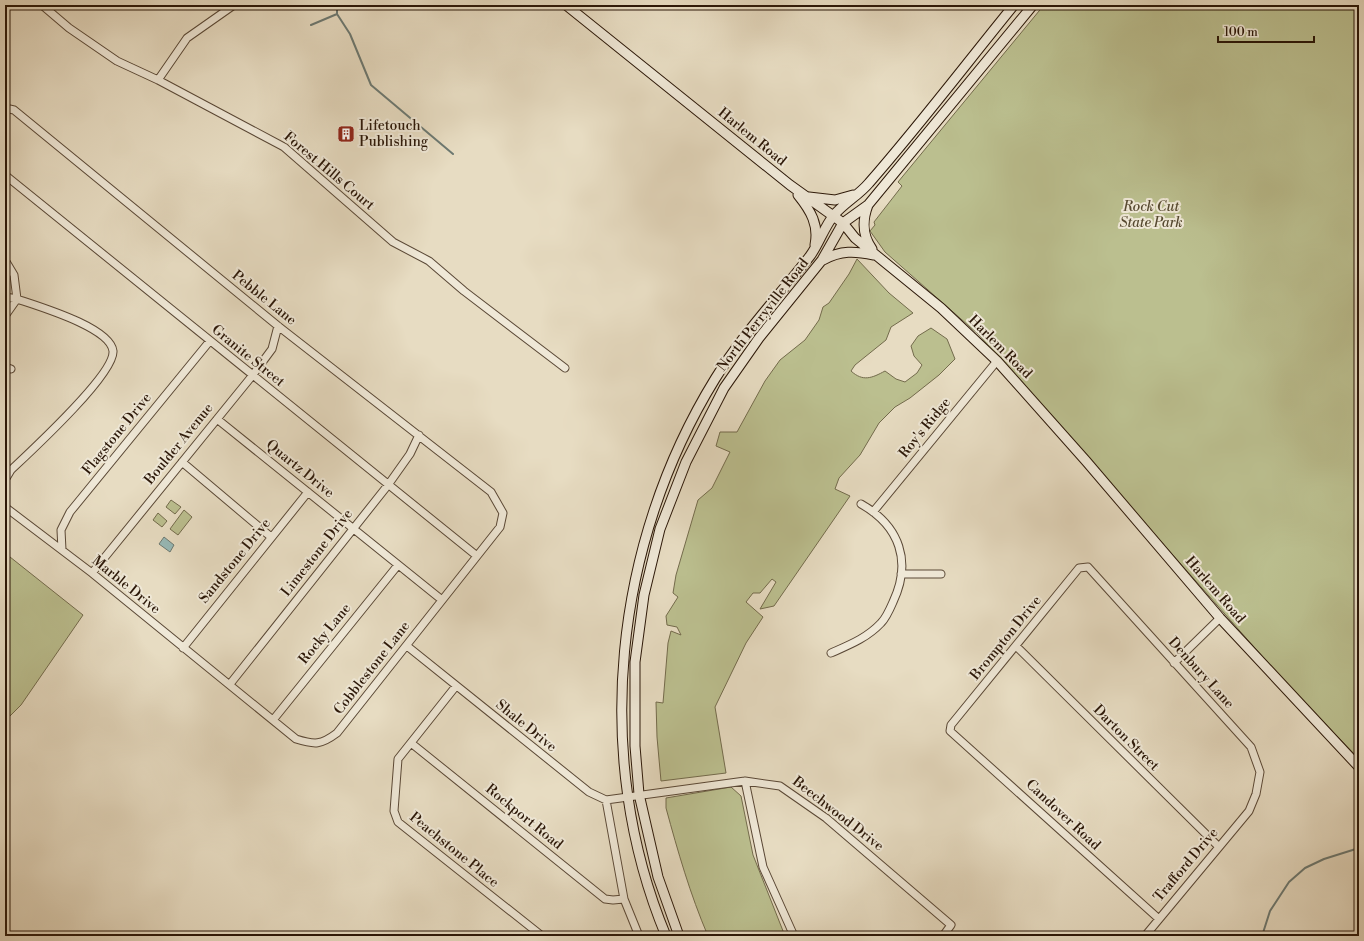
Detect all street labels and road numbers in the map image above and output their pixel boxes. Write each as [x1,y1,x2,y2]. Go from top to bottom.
street label: Harlem Road [714,104,790,170]
street label: Forest Hills Court [280,128,378,214]
street label: North Perryville Road [713,255,813,375]
street label: Pebble Lane [228,267,300,329]
street label: Harlem Road [964,311,1036,383]
street label: Granite Street [208,321,288,391]
street label: Flagstone Drive [78,389,156,479]
street label: Roy's Ridge [895,394,955,462]
street label: Boulder Avenue [140,400,217,489]
street label: Quartz Drive [262,436,338,502]
street label: Limestone Drive [277,506,357,600]
street label: Sandstone Drive [195,515,275,607]
street label: Marble Drive [88,552,164,618]
street label: Harlem Road [1181,553,1249,627]
street label: Brompton Drive [966,592,1046,685]
street label: Rocky Lane [295,600,355,668]
street label: Cobblestone Lane [330,618,414,718]
street label: Denbury Lane [1164,633,1238,713]
street label: Shale Drive [492,696,560,756]
street label: Darton Street [1089,701,1163,775]
street label: Beechwood Drive [788,772,887,855]
street label: Candover Road [1022,776,1104,854]
street label: Rockport Road [482,780,566,854]
street label: Peachstone Place [405,808,503,892]
street label: Trafford Drive [1150,824,1222,906]

